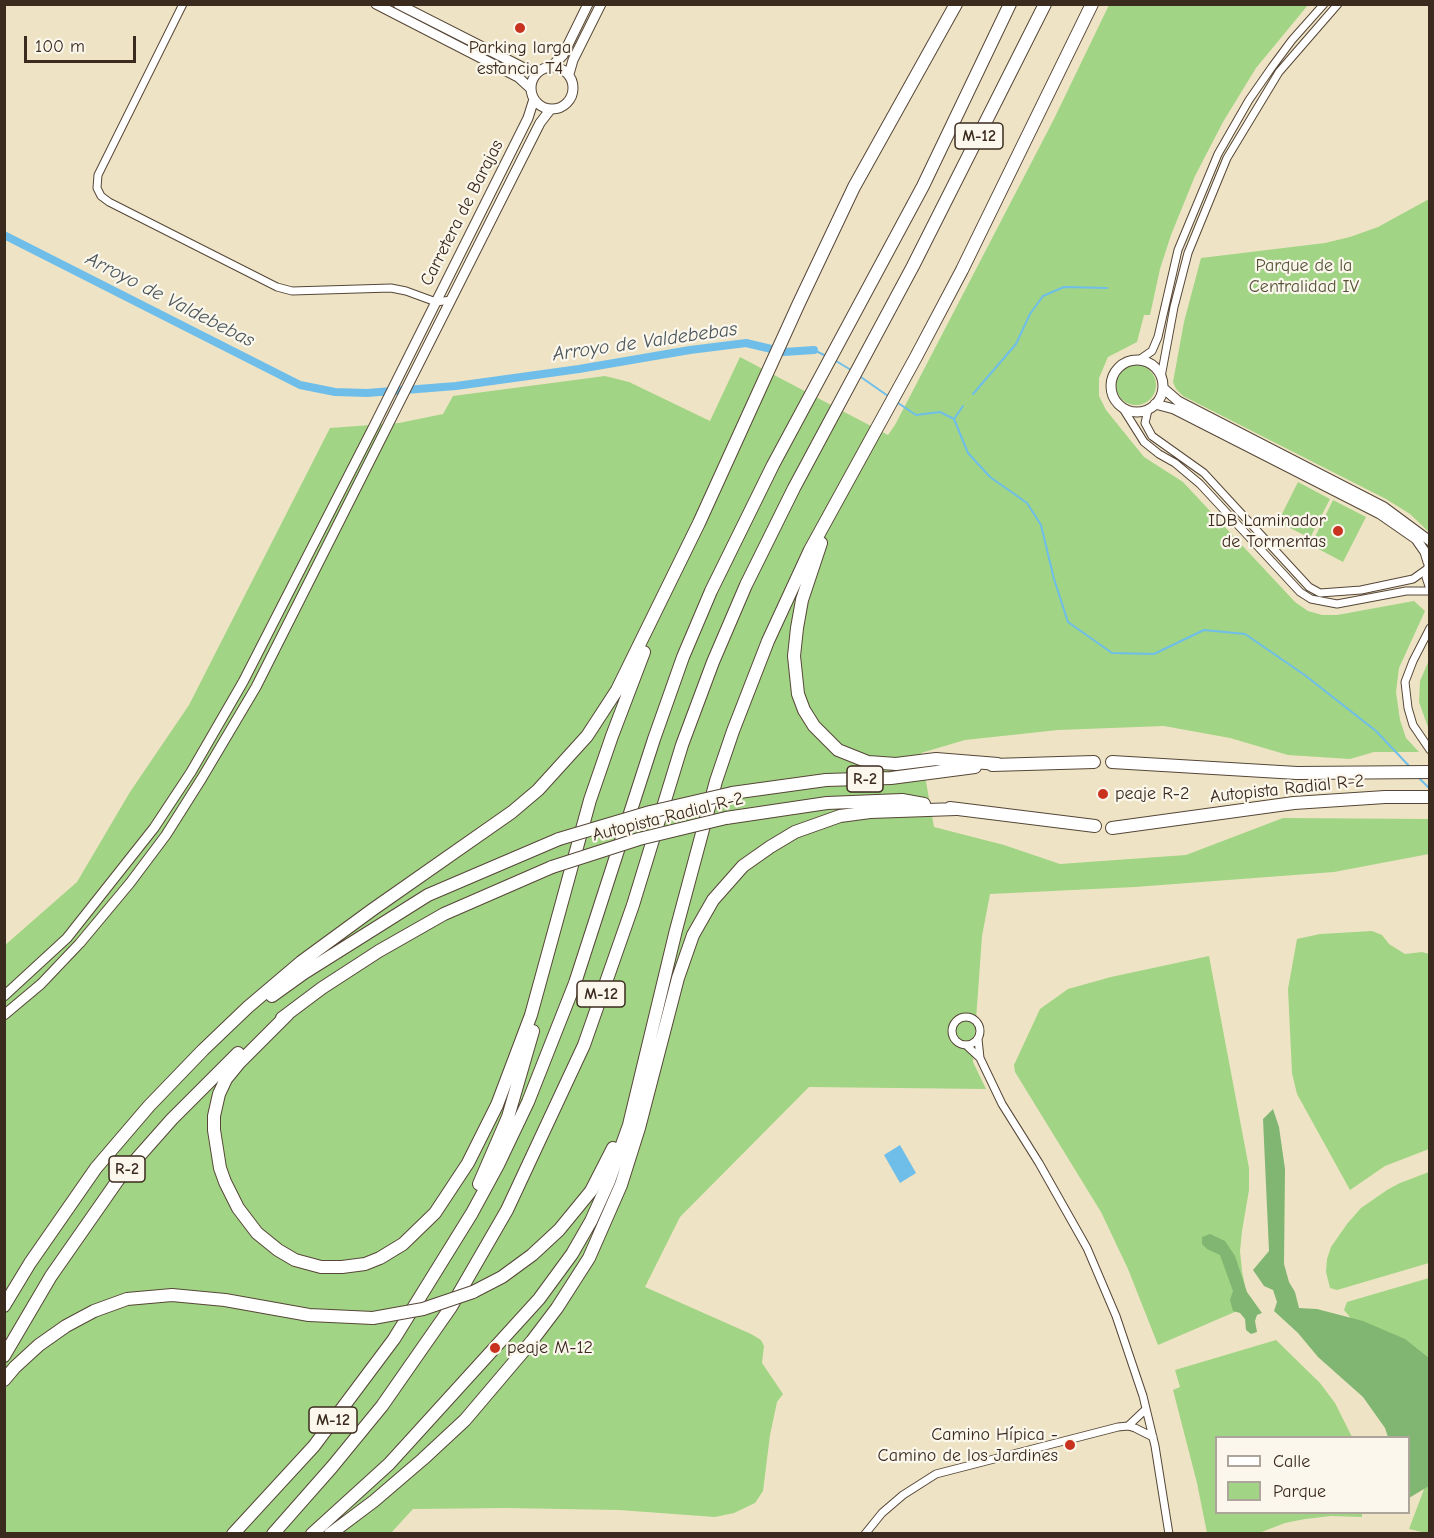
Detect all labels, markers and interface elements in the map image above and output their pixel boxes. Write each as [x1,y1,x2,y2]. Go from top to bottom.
marker: Parking larga estancia T4 [513,21,527,35]
scale bar [27,24,140,62]
text: 100 m [35,36,85,57]
place label: Parking larga estancia T4 [469,37,571,80]
road number: M-12 [955,123,1003,149]
street label: Carretera de Barajas [416,136,508,290]
water label: Arroyo de Valdebebas [82,247,258,353]
park label: Parque de la Centralidad IV [1249,255,1359,298]
water label: Arroyo de Valdebebas [551,317,739,367]
place label: IDB Laminador de Tormentas [1208,510,1326,552]
marker: IDB Laminador de Tormentas [1331,524,1345,538]
road number: R-2 [847,766,883,792]
street label: Autopista Radial R-2 [1209,770,1365,808]
place label: peaje R-2 [1115,783,1190,805]
marker: peaje R-2 [1096,787,1110,801]
street label: Autopista Radial R-2 [590,788,746,846]
road number: M-12 [577,981,625,1007]
road number: R-2 [109,1156,145,1182]
place label: peaje M-12 [507,1337,593,1359]
marker: peaje M-12 [488,1341,502,1355]
road number: M-12 [309,1407,357,1433]
place label: Camino Hípica - Camino de los Jardines [878,1424,1058,1466]
legend [1215,1436,1410,1514]
marker: Camino Hípica - Camino de los Jardines [1063,1438,1077,1452]
text: Calle [1273,1451,1310,1472]
text: Parque [1273,1481,1326,1502]

